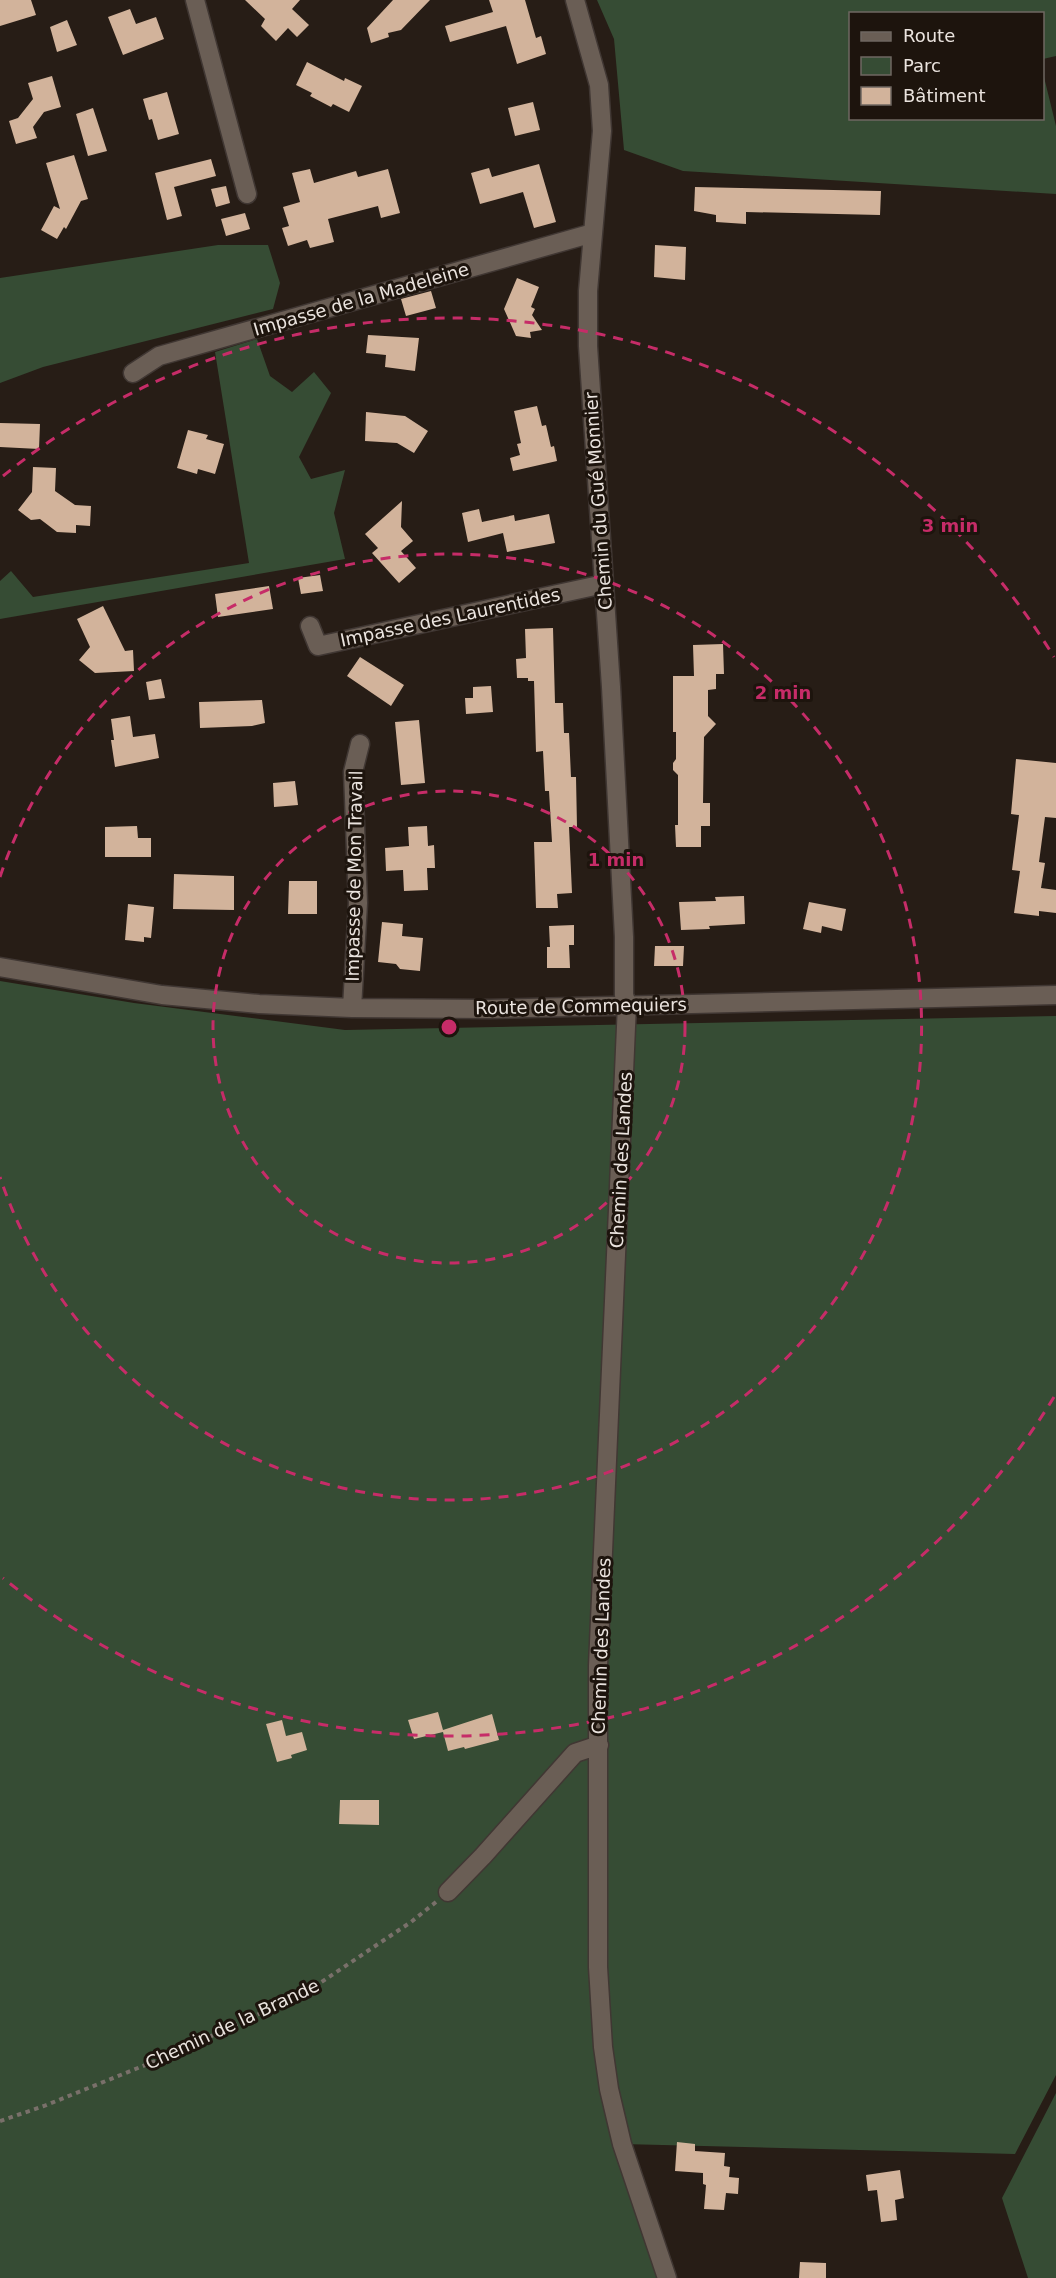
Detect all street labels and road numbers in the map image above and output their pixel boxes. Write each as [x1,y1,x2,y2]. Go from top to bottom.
street label: Impasse de la Madeleine [251,258,471,340]
street label: Chemin du Gué Monnier [580,391,616,611]
street label: Impasse des Laurentides [338,583,562,651]
street label: Impasse de Mon Travail [342,770,366,982]
street label: Route de Commequiers [475,994,687,1018]
street label: Chemin des Landes [606,1071,636,1249]
street label: Chemin des Landes [587,1557,615,1735]
street label: Chemin de la Brande [142,1974,322,2074]

